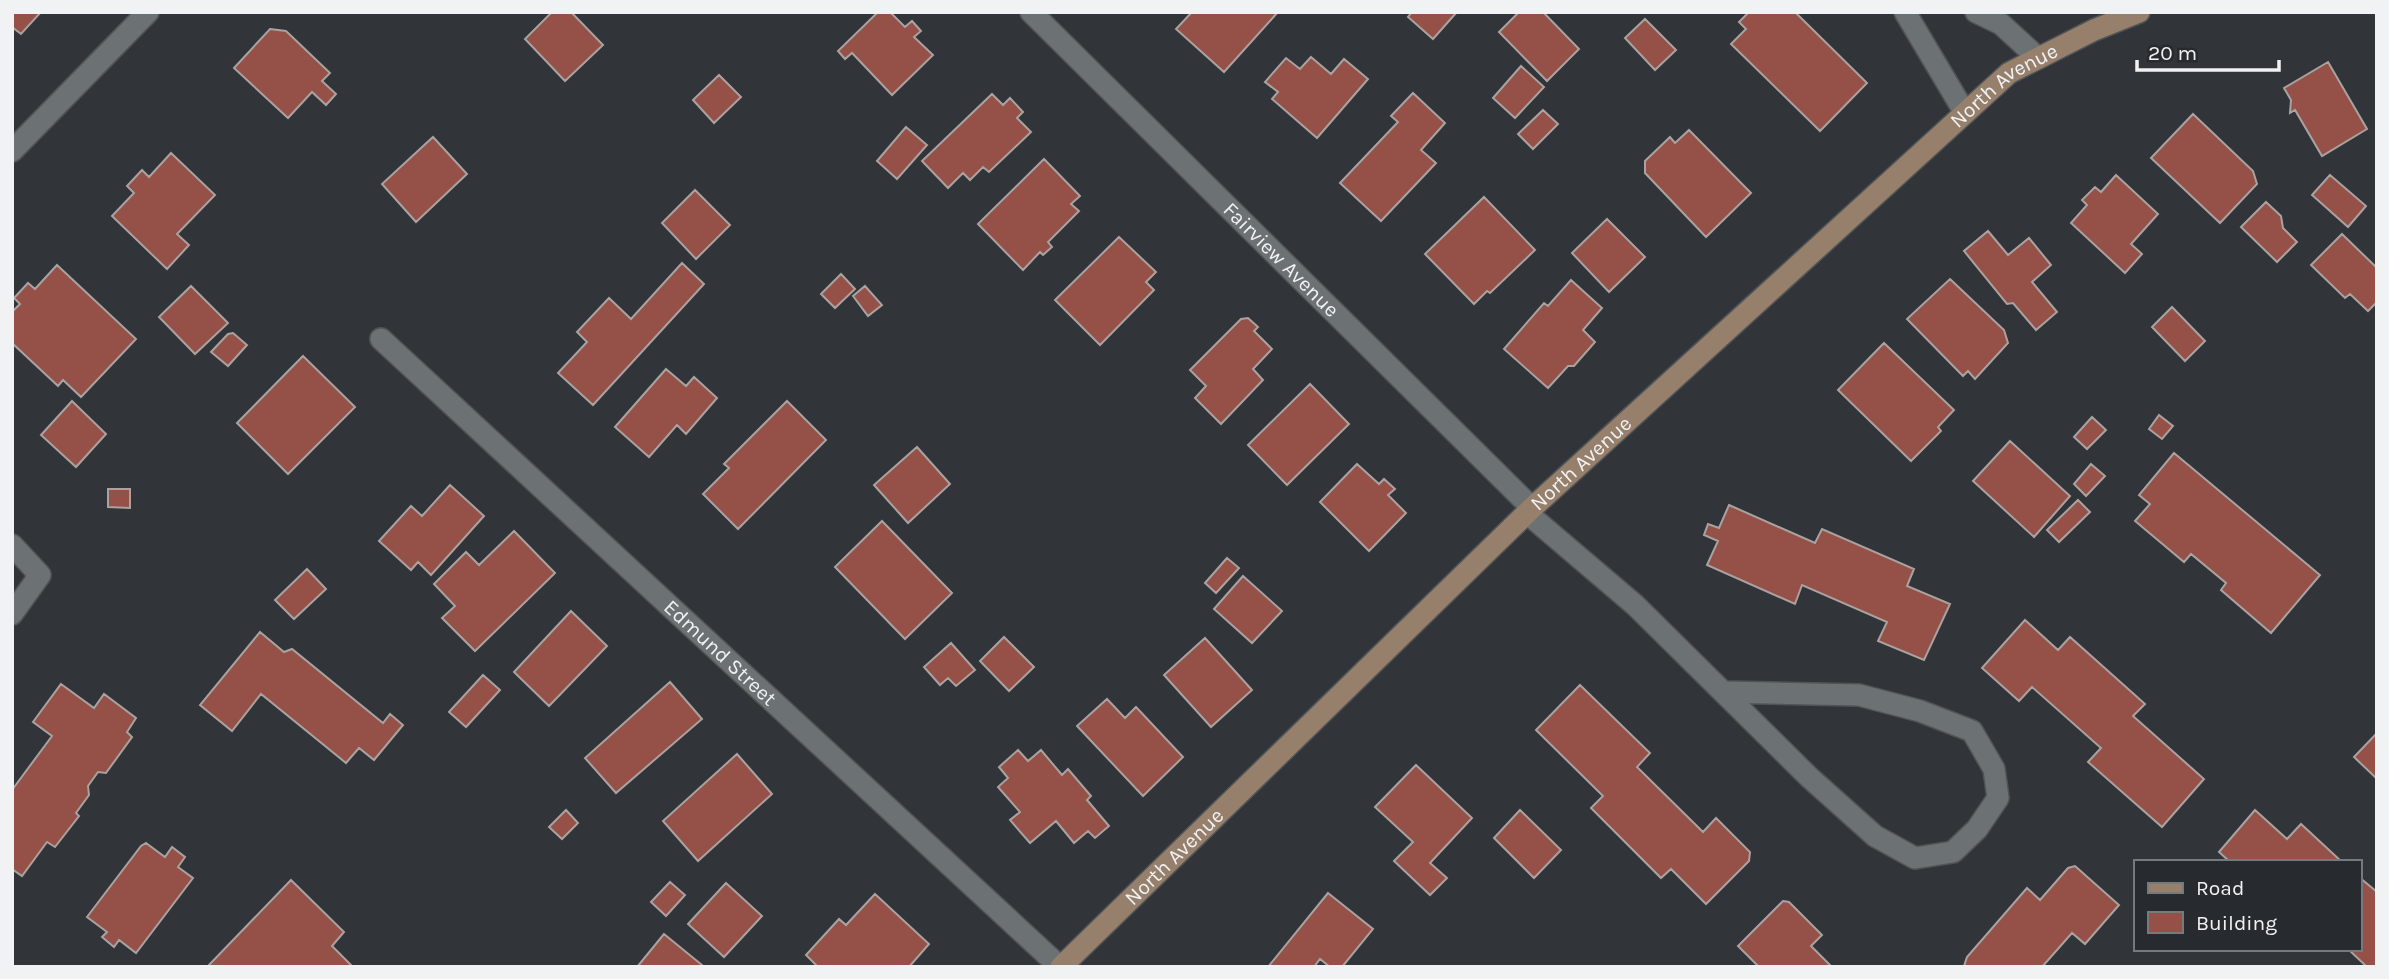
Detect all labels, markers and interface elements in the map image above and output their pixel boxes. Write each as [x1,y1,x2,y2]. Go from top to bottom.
scale bar [2137,28,2279,72]
street label: North Avenue [1945,38,2062,133]
text: 20 m [2148,41,2197,65]
street label: Fairview Avenue [1218,197,1344,322]
street label: North Avenue [1526,411,1636,515]
street label: Edmund Street [659,595,781,711]
street label: North Avenue [1120,803,1228,910]
legend [2134,860,2361,951]
text: Road [2196,876,2244,900]
text: Building [2196,911,2277,935]

